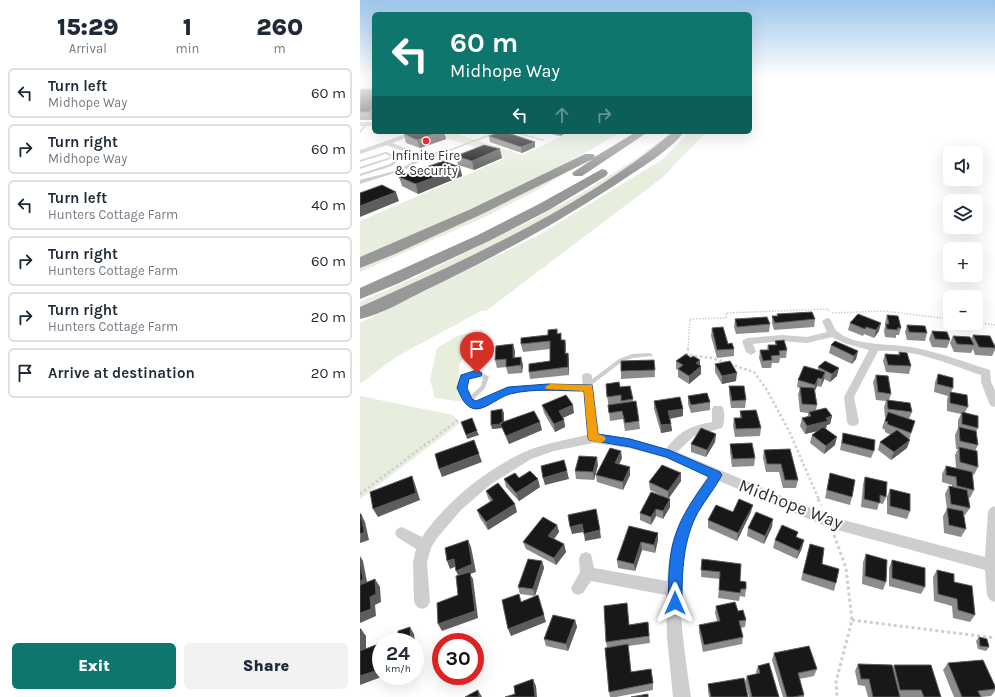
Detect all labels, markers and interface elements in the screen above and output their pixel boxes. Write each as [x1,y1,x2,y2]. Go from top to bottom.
text: 15:29 [57,13,119,41]
text: 1 [183,13,192,41]
text: 260 [256,13,303,41]
text: 60 m [450,26,518,59]
icon: left [384,28,436,80]
text: Arrival [69,41,107,56]
text: min [176,41,199,56]
text: m [274,41,286,56]
text: Midhope Way [450,60,560,82]
text: Turn left [48,77,107,95]
icon: left [14,82,36,104]
text: 60 m [311,84,346,102]
text: Midhope Way [48,95,127,110]
icon: left [509,104,531,126]
icon: ahead [551,104,573,126]
icon: right [593,104,615,126]
text: Turn right [48,133,118,151]
marker: Infinite Fire & Security [421,136,431,146]
icon: right [14,138,36,160]
text: 60 m [311,140,346,158]
map controls [943,146,983,330]
button: sound [943,146,983,186]
place label: Infinite Fire & Security [392,148,460,178]
text: Midhope Way [48,151,127,166]
text: Turn left [48,189,107,207]
icon: left [14,194,36,216]
button: layers [943,194,983,234]
text: 40 m [311,196,346,214]
text: Hunters Cottage Farm [48,207,178,222]
button: + [943,242,983,282]
text: Turn right [48,245,118,263]
icon: right [14,250,36,272]
text: 60 m [311,252,346,270]
text: Hunters Cottage Farm [48,263,178,278]
button: − [943,290,983,330]
text: Turn right [48,301,118,319]
icon: right [14,306,36,328]
text: 20 m [311,308,346,326]
text: Hunters Cottage Farm [48,319,178,334]
pin [460,332,494,373]
icon: arrive [466,338,488,360]
icon: arrive [14,362,36,384]
text: Arrive at destination [48,364,195,382]
text: 20 m [311,364,346,382]
street label: Midhope Way [736,474,847,534]
position arrow [654,582,696,624]
speed limit sign: 30 [432,633,484,685]
text: 24 [386,642,410,665]
button: Exit [12,643,176,689]
button: Share [184,643,348,689]
text: km/h [385,663,411,675]

